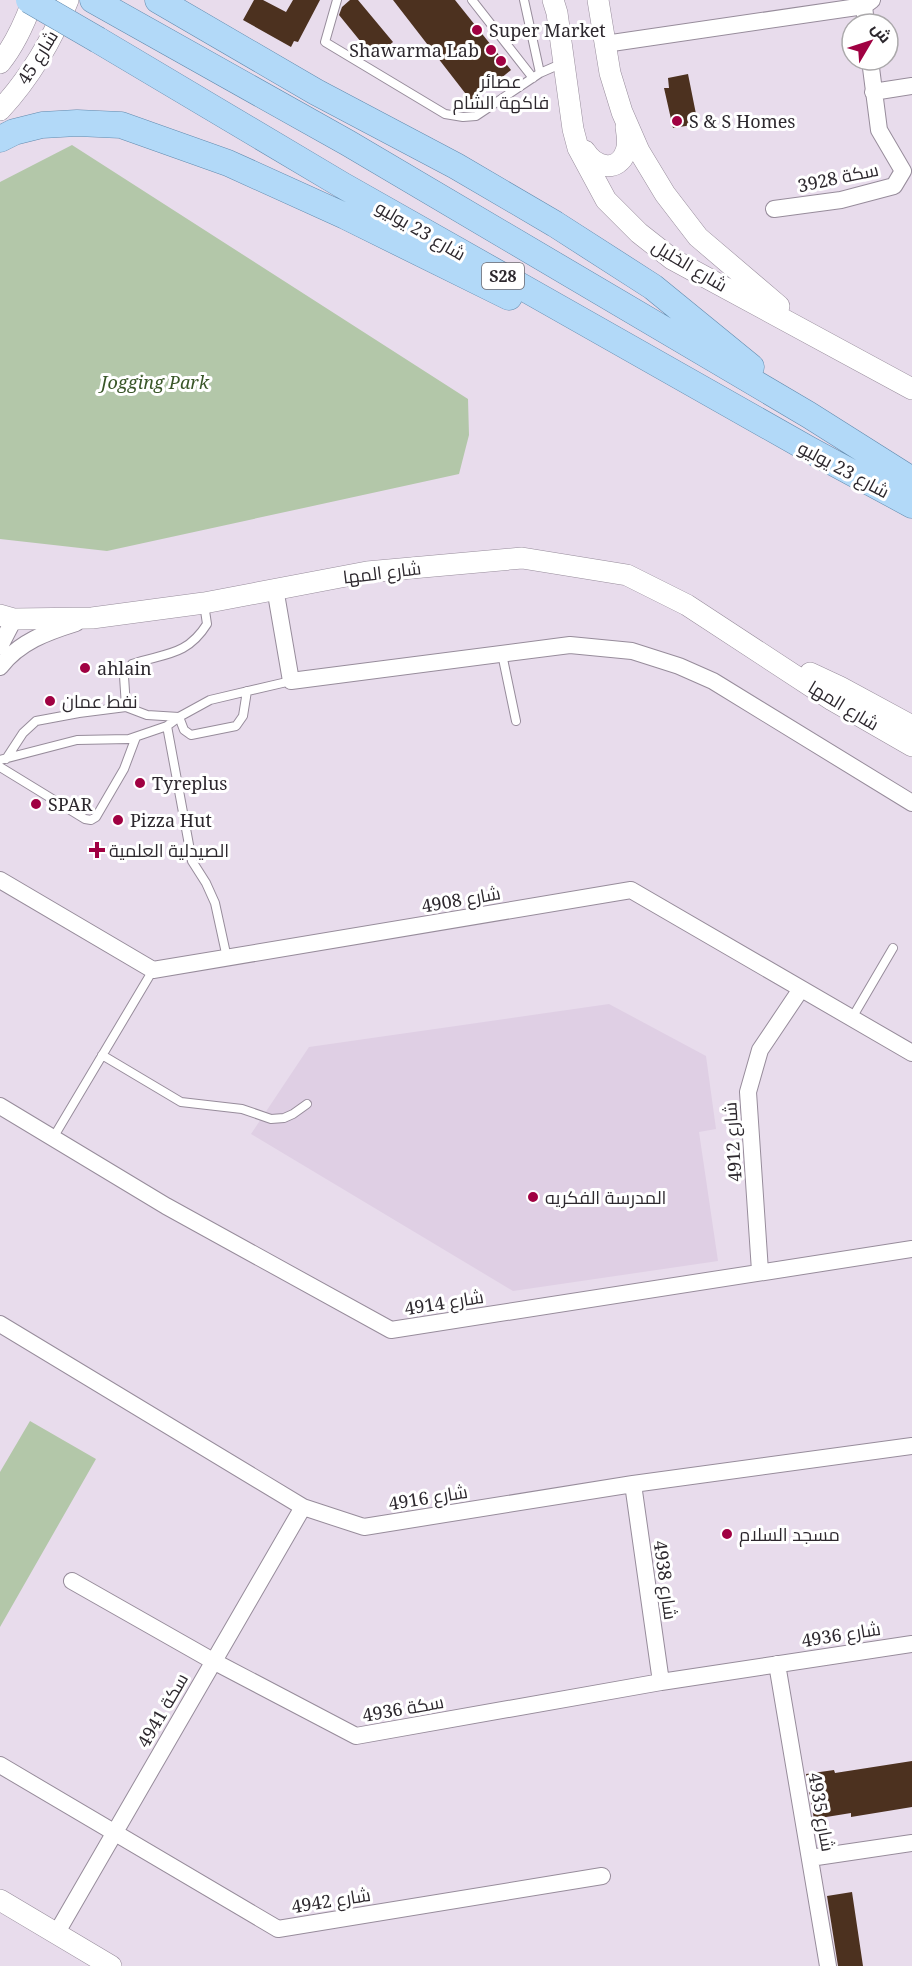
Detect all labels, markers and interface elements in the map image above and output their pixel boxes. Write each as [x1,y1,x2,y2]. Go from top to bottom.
north arrow [840,12,900,72]
place label: Super Market [489,18,606,42]
text: ش [867,18,897,47]
marker: Super Market [470,23,484,37]
street label: شارع 45 [11,25,64,89]
place label: Shawarma Lab [349,38,479,62]
marker: Shawarma Lab [484,43,498,57]
marker: عصائر فاكهة الشام [494,54,508,68]
place label: عصائر فاكهة الشام [453,69,549,115]
place label: S & S Homes [689,109,795,133]
marker: S & S Homes [670,114,684,128]
street label: سكة 3928 [795,157,881,197]
street label: شارع 23 يوليو [371,195,470,266]
street label: شارع الخليل [647,233,732,298]
road number: S28 [482,263,524,289]
park label: Jogging Park [98,370,210,394]
street label: شارع 23 يوليو [794,435,894,504]
street label: شارع المها [341,555,423,590]
place label: ahlain [97,656,152,680]
marker: ahlain [78,661,92,675]
street label: شارع المها [804,674,884,736]
place label: نفط عمان [62,689,137,713]
marker: نفط عمان [43,694,57,708]
place label: Tyreplus [152,771,228,795]
marker: Tyreplus [133,776,147,790]
place label: SPAR [48,792,92,816]
marker: SPAR [29,797,43,811]
place label: Pizza Hut [130,808,212,832]
marker: Pizza Hut [111,813,125,827]
place label: الصيدلية العلمية [109,838,229,862]
marker: الصيدلية العلمية [90,843,104,857]
street label: 4908 شارع [420,880,503,919]
street label: 4912 شارع [717,1101,748,1183]
place label: المدرسة الفكريه [545,1185,666,1209]
marker: المدرسة الفكريه [526,1190,540,1204]
street label: 4914 شارع [403,1284,485,1321]
street label: 4916 شارع [387,1479,469,1516]
place label: مسجد السلام [739,1522,840,1547]
marker: مسجد السلام [720,1527,734,1541]
street label: شارع 4938 [648,1539,683,1621]
street label: 4936 شارع [800,1616,882,1653]
street label: سكة 4941 [131,1668,193,1752]
street label: سكة 4936 [361,1689,445,1727]
street label: 4935 شارع [802,1771,841,1854]
street label: 4942 شارع [290,1882,372,1919]

